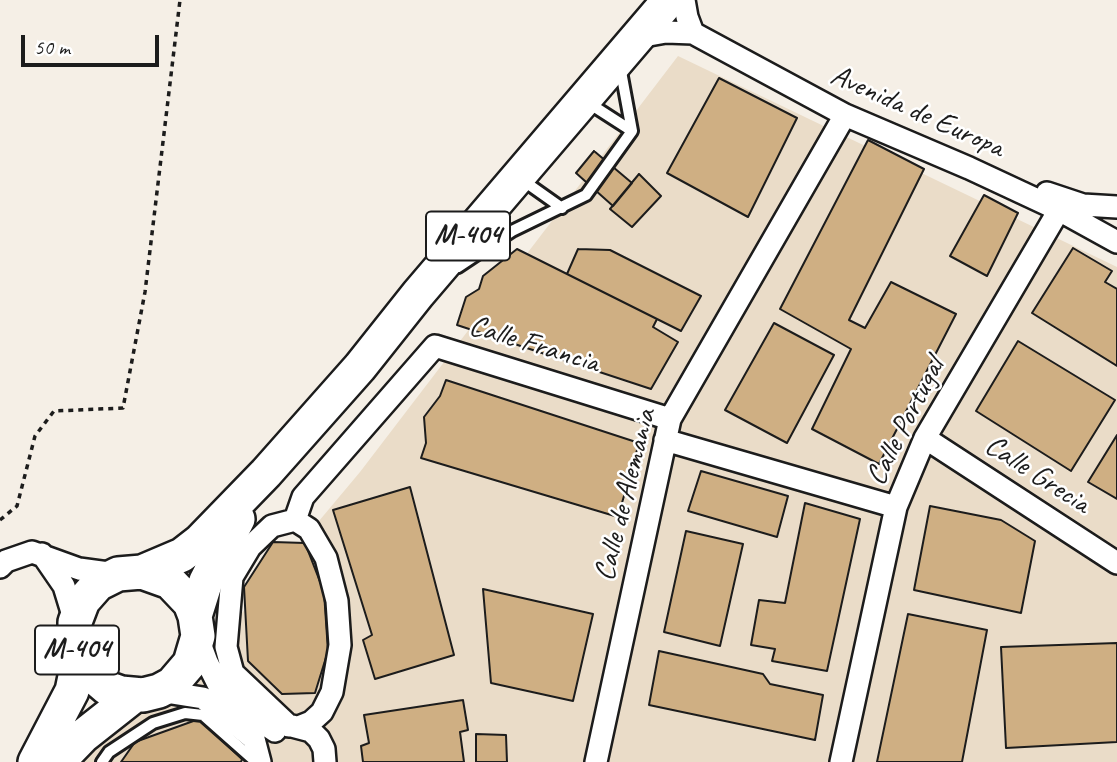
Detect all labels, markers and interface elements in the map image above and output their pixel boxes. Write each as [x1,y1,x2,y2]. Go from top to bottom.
scale bar [24,21,163,65]
text: 50 m [34,34,70,60]
street label: Avenida de Europa [825,58,1009,166]
road number: M-404 [426,212,510,260]
street label: Calle Francia [465,308,603,382]
street label: Calle Portugal [859,352,953,492]
street label: Calle de Alemania [587,405,665,585]
street label: Calle Grecia [978,428,1096,522]
road number: M-404 [35,626,119,674]

